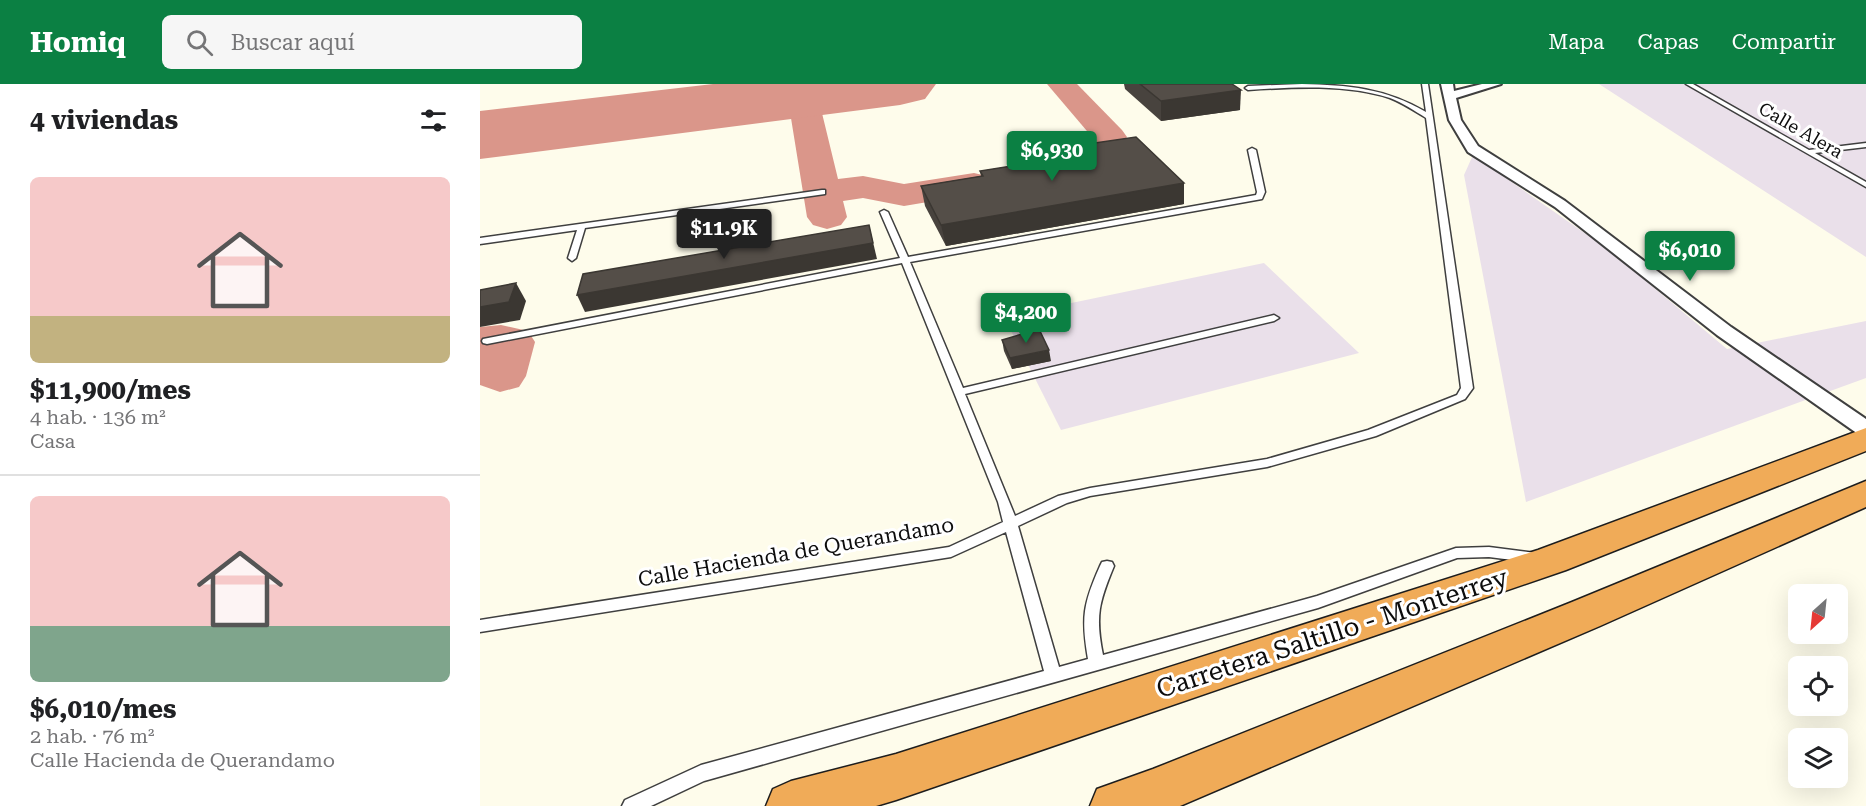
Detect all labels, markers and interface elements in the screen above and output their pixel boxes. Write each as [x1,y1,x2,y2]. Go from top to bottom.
search box [162,15,582,69]
text: Homiq [30,26,126,59]
icon: search [183,26,216,59]
text: Buscar aquí [231,30,355,55]
text: Mapa [1548,30,1604,54]
text: Capas [1637,30,1699,54]
text: Compartir [1732,30,1836,54]
street label: Calle Alera [1755,98,1847,163]
icon: filters [417,104,450,137]
text: 4 viviendas [30,105,178,135]
pin: $6,930 [1003,131,1101,182]
text: $6,930 [1021,138,1083,162]
pin: $11.9K [675,209,773,260]
icon: home [186,216,294,324]
text: $11.9K [691,216,757,240]
pin: $6,010 [1641,231,1739,282]
text: $6,010 [1659,238,1721,262]
pin: $4,200 [977,293,1075,344]
text: $4,200 [995,300,1057,324]
text: $11,900/mes [30,375,191,405]
text: 4 hab. · 136 m² [30,405,166,429]
text: Casa [30,429,75,453]
street label: Calle Hacienda de Querandamo [636,512,956,592]
icon: home [186,535,294,643]
street label: Carretera Saltillo - Monterrey [1153,562,1512,704]
north arrow [1788,584,1848,644]
map controls [1788,584,1848,788]
button: locate [1788,656,1848,716]
text: $6,010/mes [30,694,176,724]
text: 2 hab. · 76 m² [30,724,154,748]
button: layers [1788,728,1848,788]
text: Calle Hacienda de Querandamo [30,748,335,772]

